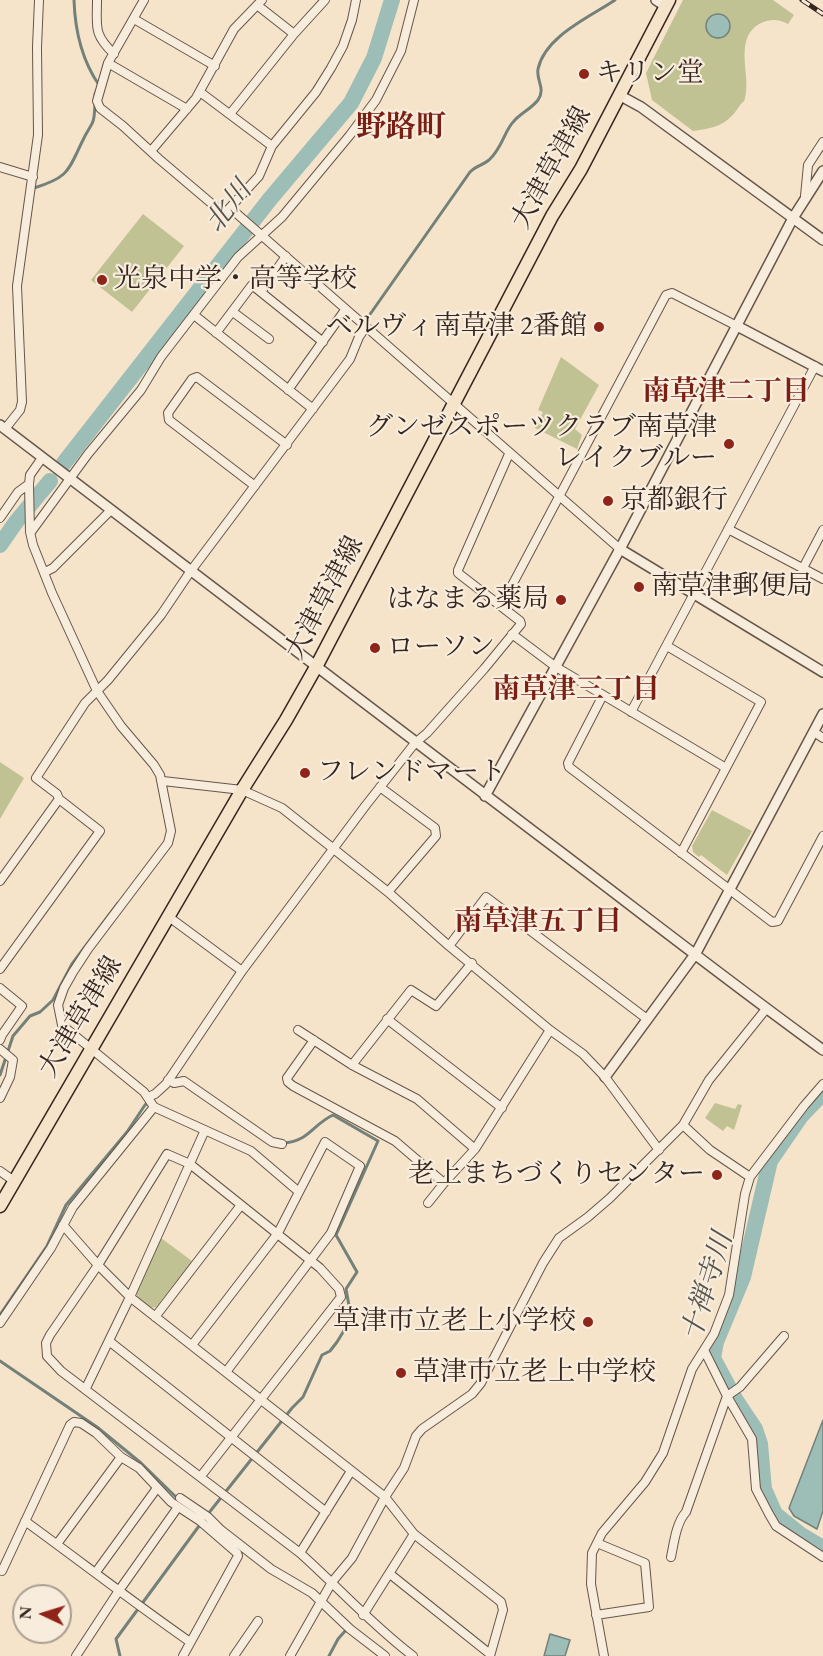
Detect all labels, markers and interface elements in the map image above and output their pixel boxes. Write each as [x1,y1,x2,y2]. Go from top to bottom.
place label: キリン堂 [596,58,704,90]
marker: キリン堂 [577,67,591,81]
street label: 大津草津線 [505,101,599,235]
district label: 野路町 [356,110,446,146]
water label: 北川 [199,175,259,239]
place label: 光泉中学・高等学校 [114,264,357,296]
marker: 光泉中学・高等学校 [95,273,109,287]
place label: ベルヴィ南草津 2番館 [326,311,587,343]
marker: ベルヴィ南草津 2番館 [592,320,606,334]
district label: 南草津二丁目 [642,375,810,409]
place label: グンゼスポーツクラブ南草津 レイクブルー [366,412,717,475]
marker: グンゼスポーツクラブ南草津 レイクブルー [722,437,736,451]
place label: 京都銀行 [620,485,728,517]
marker: 京都銀行 [601,494,615,508]
street label: 大津草津線 [279,531,371,665]
place label: 南草津郵便局 [651,571,813,603]
marker: 南草津郵便局 [632,580,646,594]
place label: はなまる薬局 [387,584,549,616]
marker: はなまる薬局 [554,593,568,607]
place label: ローソン [387,632,495,664]
marker: ローソン [368,641,382,655]
district label: 南草津三丁目 [492,673,660,707]
place label: フレンドマート [317,757,506,789]
marker: フレンドマート [298,766,312,780]
district label: 南草津五丁目 [454,905,622,939]
street label: 大津草津線 [32,951,130,1083]
place label: 老上まちづくりセンター [408,1159,705,1191]
marker: 老上まちづくりセンター [710,1168,724,1182]
water label: 十禅寺川 [676,1229,740,1345]
place label: 草津市立老上小学校 [333,1306,576,1338]
marker: 草津市立老上小学校 [581,1315,595,1329]
place label: 草津市立老上中学校 [413,1357,656,1389]
marker: 草津市立老上中学校 [394,1366,408,1380]
north arrow [12,1584,72,1644]
text: N [15,1606,36,1620]

